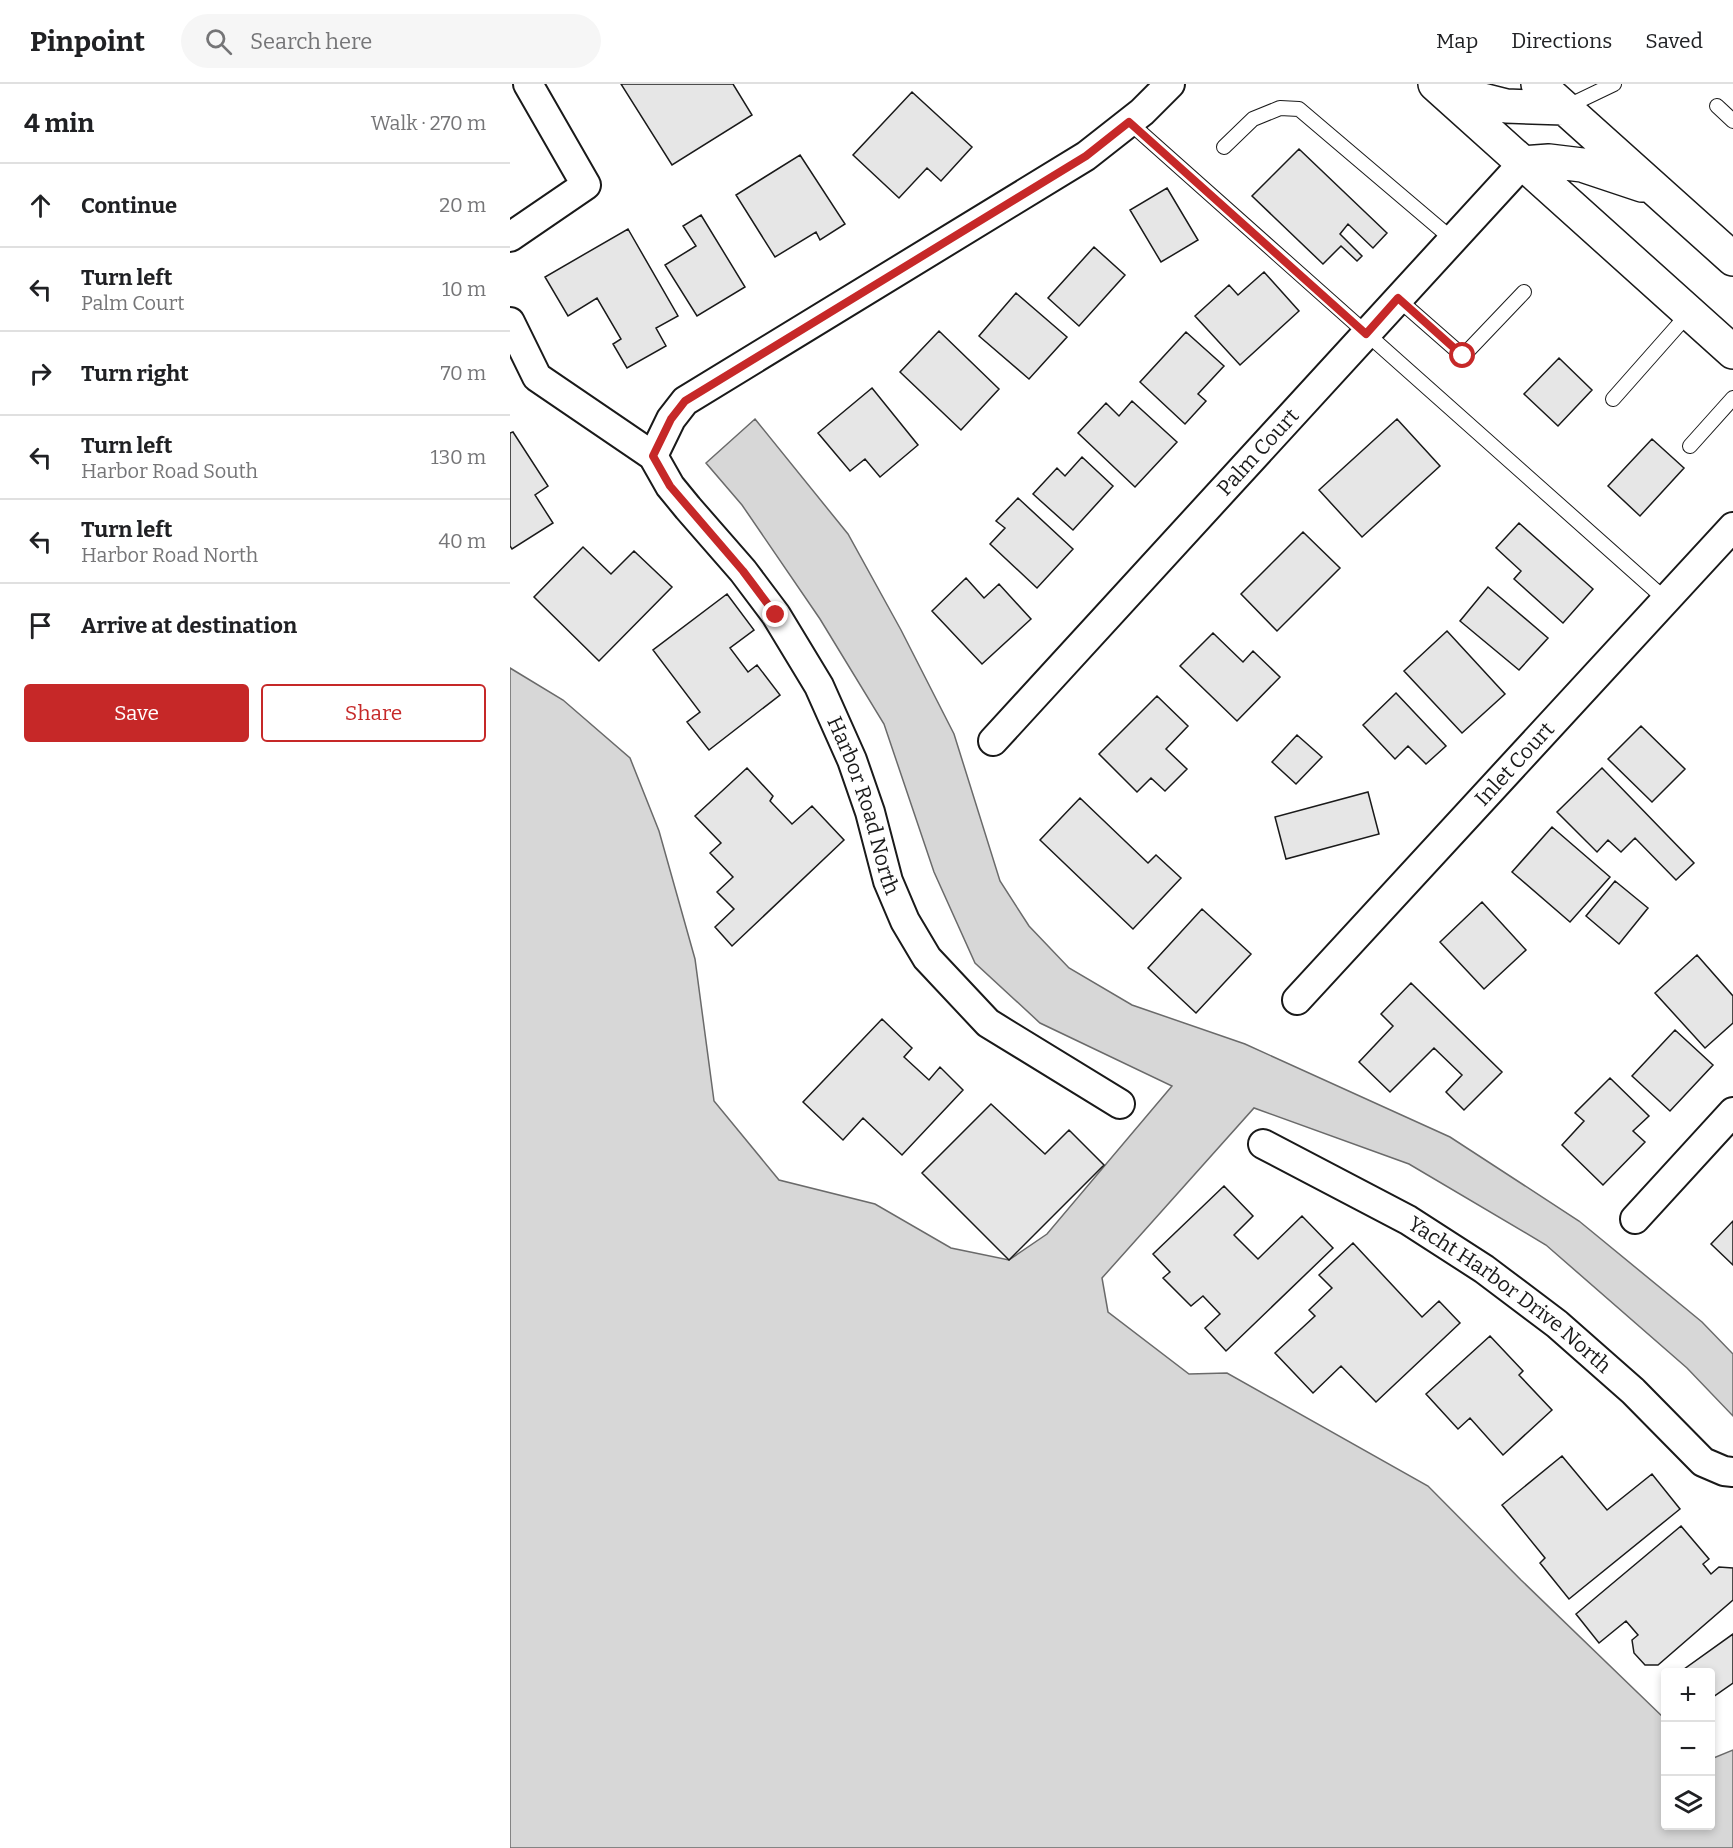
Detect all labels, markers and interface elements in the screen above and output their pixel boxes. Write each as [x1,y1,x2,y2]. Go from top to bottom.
search box [181,14,601,68]
text: Pinpoint [30,25,145,58]
icon: search [202,25,235,58]
text: Search here [250,28,372,55]
text: Map [1436,28,1478,54]
text: Directions [1511,28,1612,54]
text: Saved [1645,28,1703,54]
text: 4 min [24,108,94,139]
text: Walk · 270 m [371,111,486,135]
icon: ahead [24,189,57,222]
text: Continue [81,192,177,219]
text: 20 m [439,193,486,217]
text: Turn left [81,264,173,291]
icon: left [24,273,57,306]
text: 10 m [442,277,486,301]
text: Palm Court [81,291,185,315]
route start [1449,342,1475,368]
icon: right [24,357,57,390]
text: Turn right [81,360,189,387]
text: 70 m [440,361,486,385]
street label: Palm Court [1212,403,1305,501]
text: Turn left [81,432,173,459]
icon: left [24,441,57,474]
text: 130 m [431,445,486,469]
text: Harbor Road South [81,459,258,483]
text: Turn left [81,516,173,543]
icon: left [24,525,57,558]
text: 40 m [438,529,486,553]
text: Harbor Road North [81,543,258,567]
route end [762,601,788,627]
icon: arrive [24,609,57,642]
text: Arrive at destination [81,612,297,639]
button: Save [24,684,249,742]
button: Share [261,684,486,742]
street label: Harbor Road North [821,712,905,899]
street label: Inlet Court [1469,716,1560,811]
street label: Yacht Harbor Drive North [1403,1211,1617,1379]
map controls [1661,1668,1715,1830]
button: + [1661,1668,1715,1722]
button: − [1661,1722,1715,1776]
button: layers [1661,1776,1715,1830]

